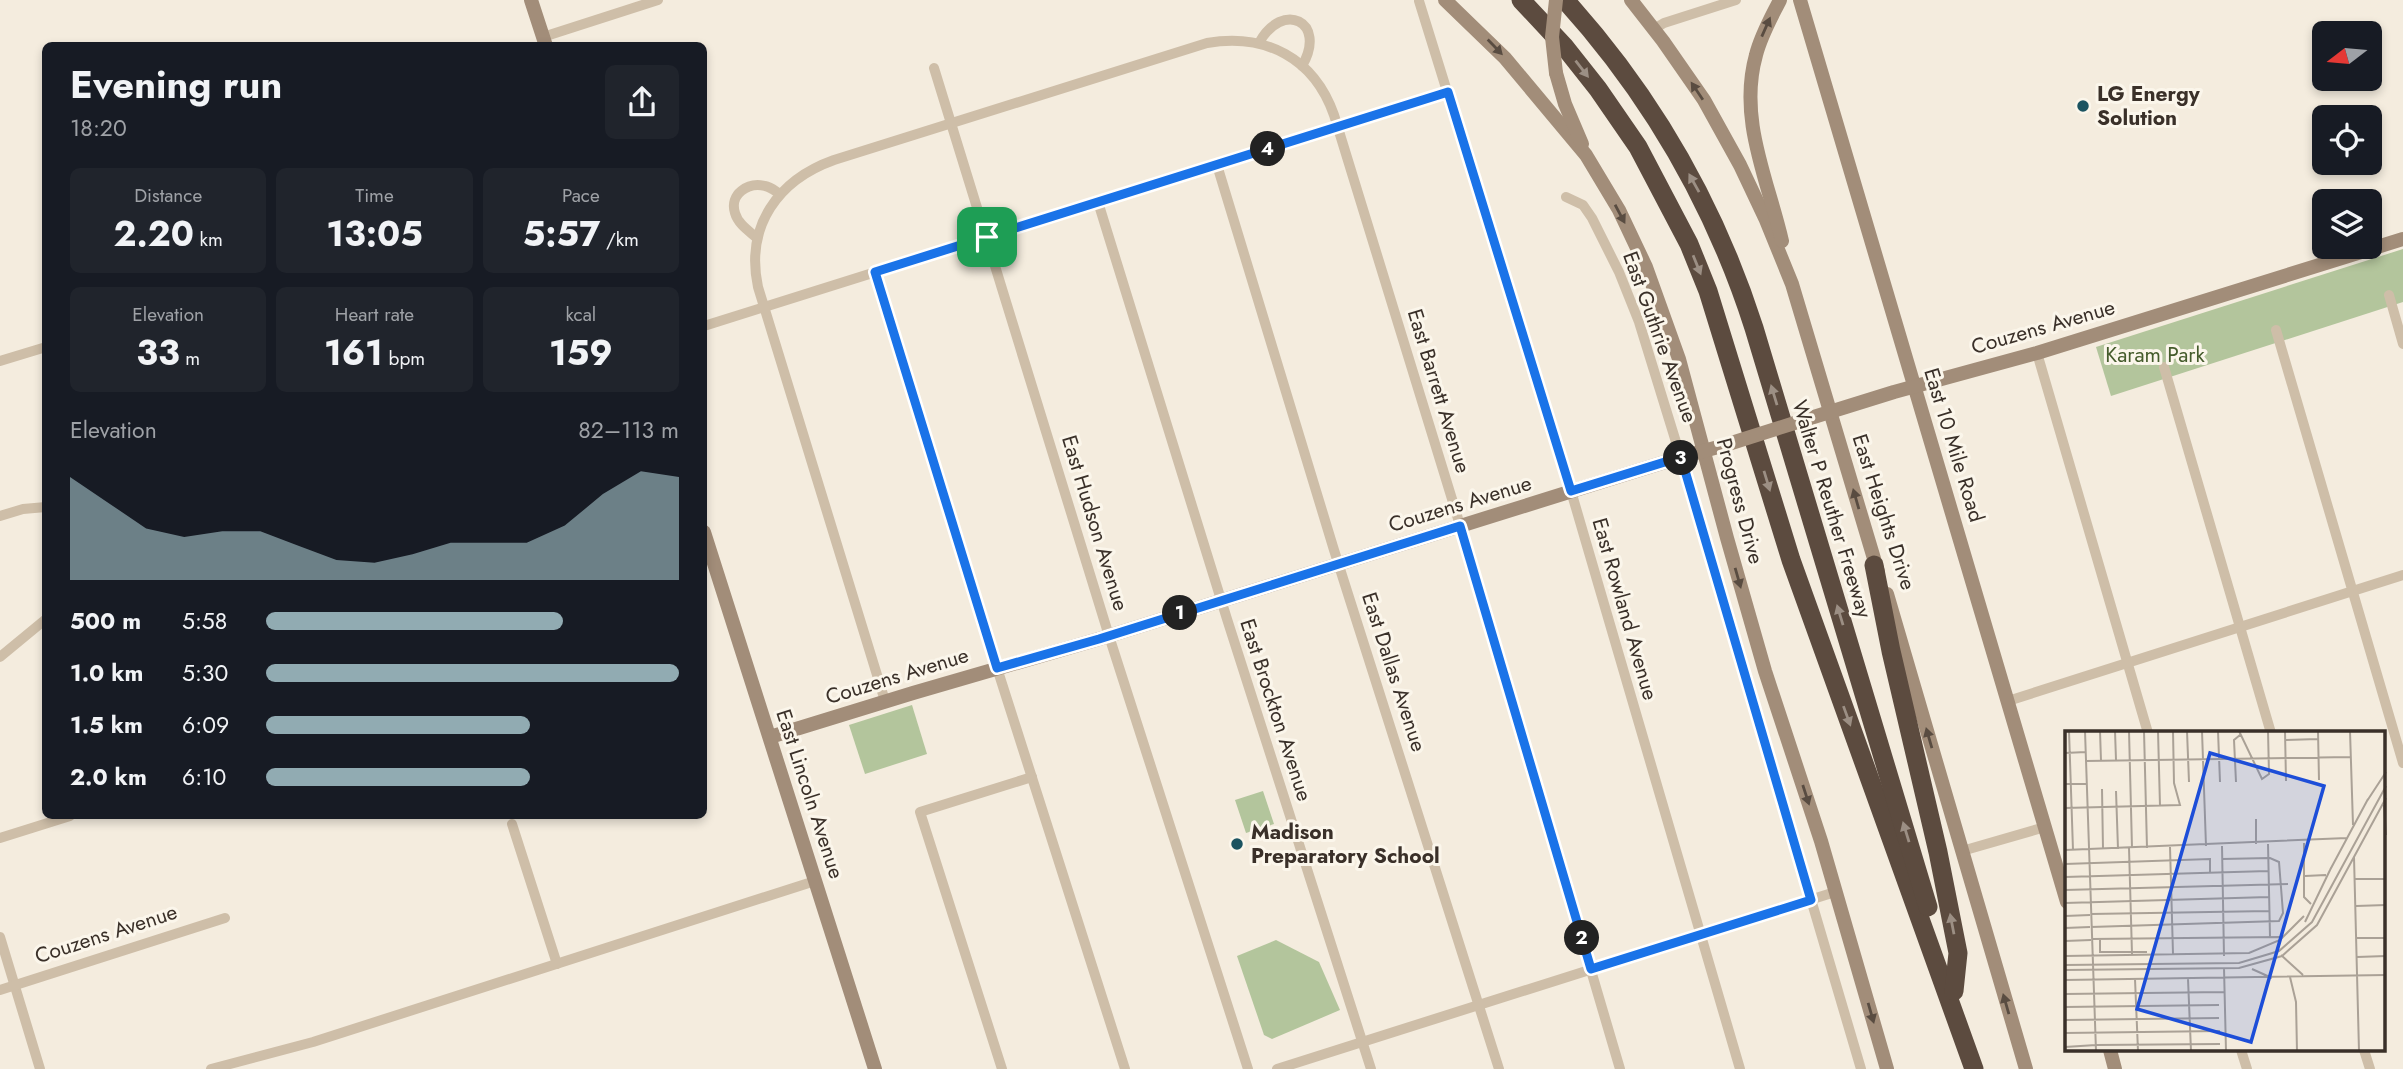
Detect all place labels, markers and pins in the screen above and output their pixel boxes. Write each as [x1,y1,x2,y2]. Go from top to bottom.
place label: LG Energy Solution [2097,79,2201,133]
marker: LG Energy Solution [2075,98,2091,114]
pin: 4 [1250,132,1286,166]
pin [957,207,1017,267]
pin: 3 [1664,440,1698,476]
pin: 1 [1162,596,1198,630]
place label: Madison Preparatory School [1251,817,1440,871]
marker: Madison Preparatory School [1229,836,1245,852]
pin: 2 [1564,920,1600,956]

